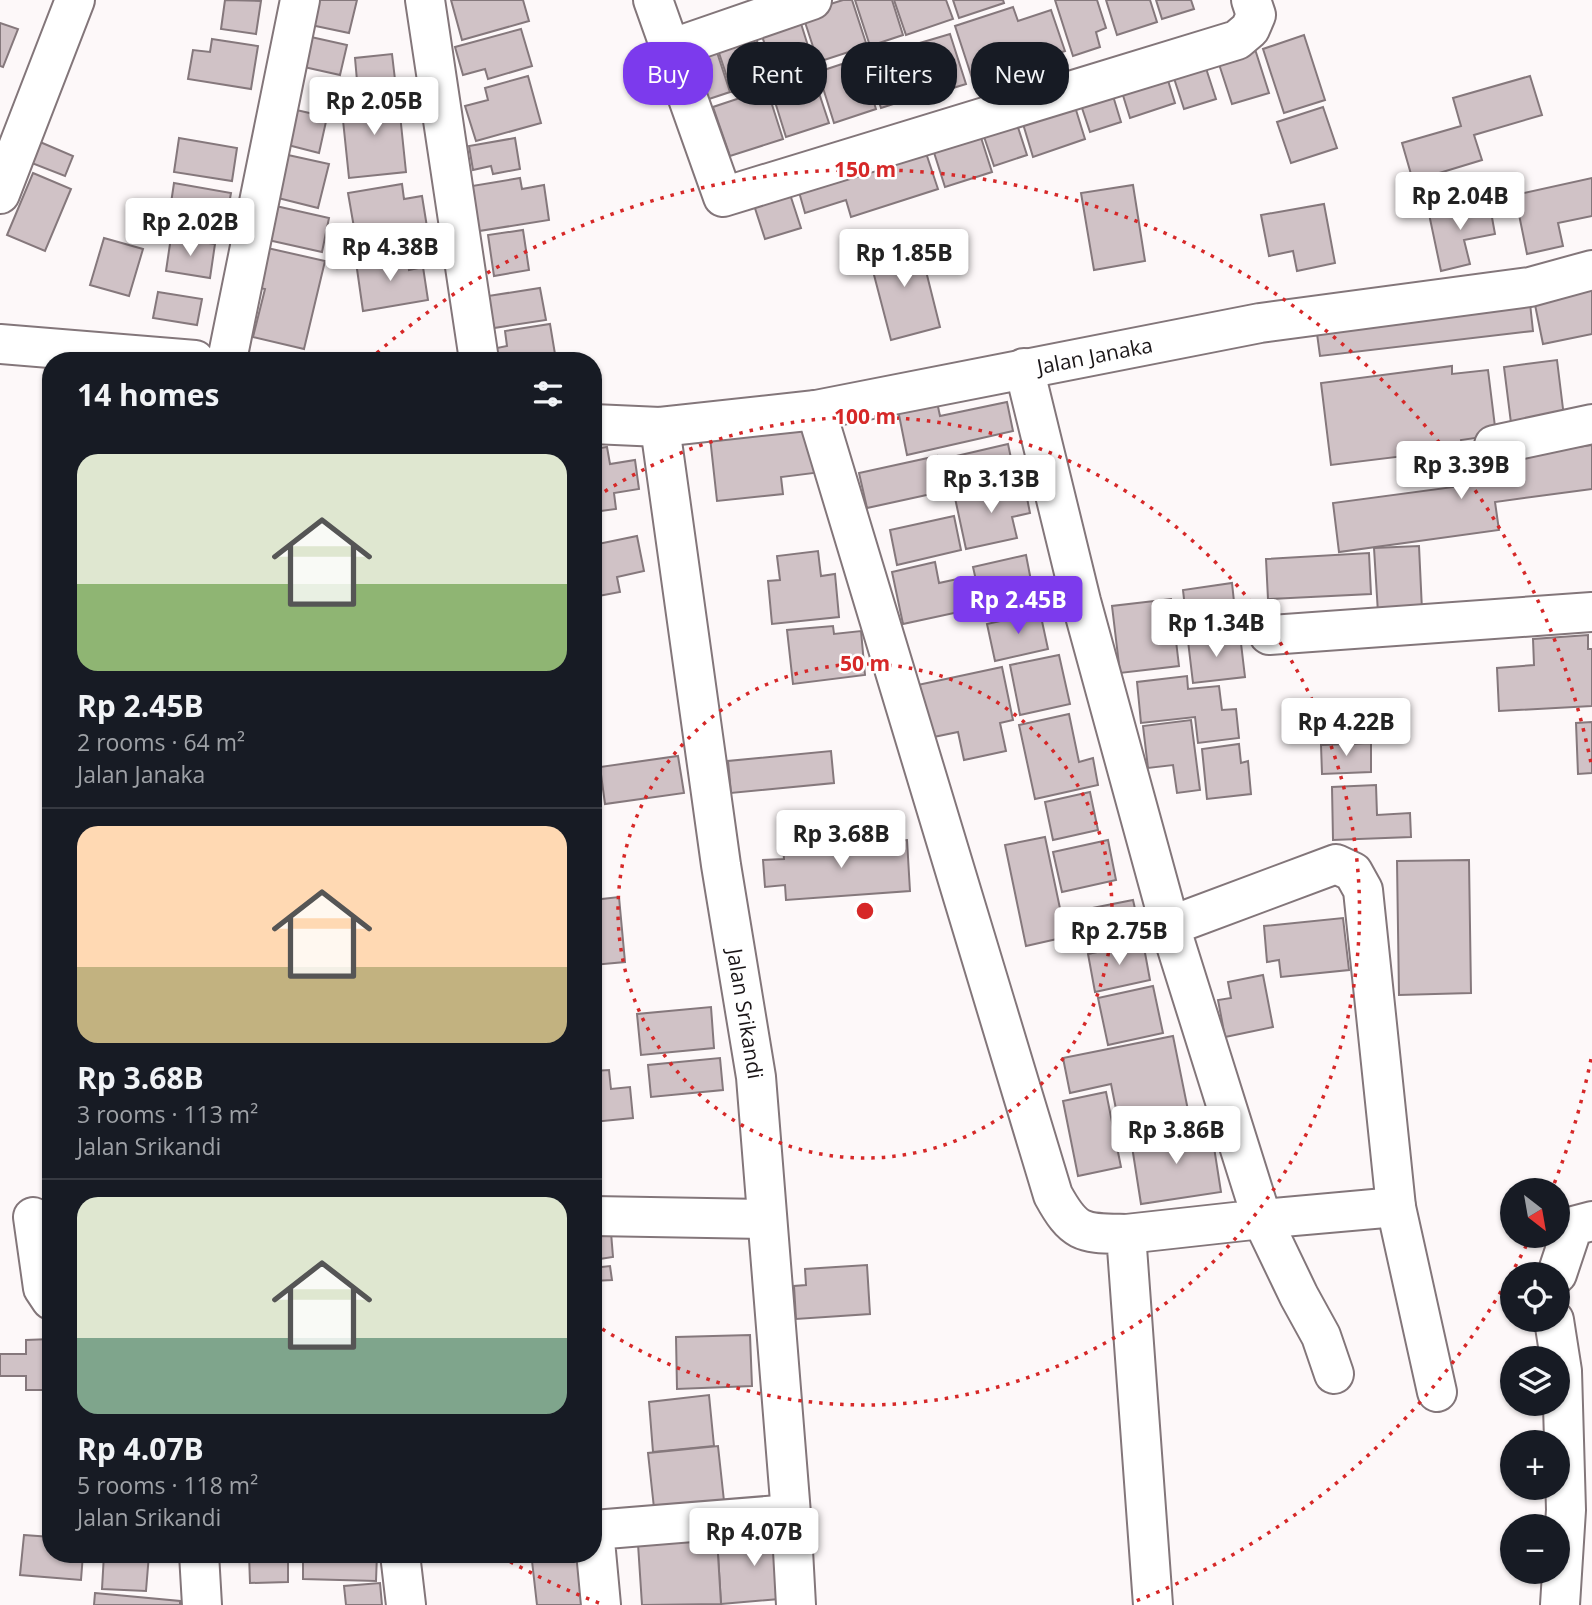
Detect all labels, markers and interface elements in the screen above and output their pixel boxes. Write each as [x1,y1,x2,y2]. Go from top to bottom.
chip: Buy [623,42,713,105]
chip: Rent [727,42,827,105]
chip: Filters [841,42,957,105]
chip: New [971,42,1069,105]
pin: Rp 2.05B [302,78,446,137]
text: Rp 2.05B [325,84,423,116]
text: 150 m [834,155,896,183]
pin: Rp 2.04B [1388,173,1532,232]
text: Rp 2.04B [1411,179,1509,211]
pin: Rp 2.02B [118,198,262,258]
text: Rp 2.02B [141,205,239,237]
pin: Rp 4.38B [318,224,462,283]
text: Rp 4.38B [341,230,439,262]
pin: Rp 1.85B [832,230,976,289]
text: Rp 1.85B [855,236,953,268]
street label: Jalan Janaka [1033,330,1155,381]
text: 14 homes [77,374,220,415]
icon: filters [529,375,567,413]
text: 100 m [834,402,896,430]
pin: Rp 3.39B [1389,442,1533,501]
text: Rp 3.39B [1412,448,1510,480]
pin: Rp 3.13B [919,456,1063,515]
text: Rp 3.13B [942,462,1040,494]
icon: home [259,499,385,625]
pin: Rp 2.45B [946,576,1090,636]
text: Rp 2.45B [969,583,1067,615]
pin: Rp 1.34B [1144,600,1288,659]
text: Rp 1.34B [1167,606,1265,638]
text: 50 m [840,649,890,677]
text: Rp 2.45B [77,685,204,726]
pin: Rp 4.22B [1274,698,1418,758]
text: Rp 4.22B [1297,705,1395,737]
text: 2 rooms · 64 m² [77,726,245,758]
text: Jalan Janaka [77,758,205,790]
pin: Rp 3.68B [769,810,913,870]
text: Rp 3.68B [792,817,890,849]
icon: home [259,871,385,997]
centre of rings [853,899,877,923]
pin: Rp 2.75B [1047,908,1191,967]
text: Rp 2.75B [1070,914,1168,946]
street label: Jalan Srikandi [721,944,770,1081]
text: Rp 3.68B [77,1057,204,1098]
text: 3 rooms · 113 m² [77,1098,258,1130]
pin: Rp 3.86B [1104,1106,1248,1166]
text: Rp 3.86B [1127,1113,1225,1145]
text: Jalan Srikandi [77,1130,221,1162]
north arrow [1500,1178,1570,1248]
map controls [1500,1178,1570,1584]
icon: home [259,1242,385,1368]
button: locate [1500,1262,1570,1332]
button: layers [1500,1346,1570,1416]
text: Rp 4.07B [77,1428,204,1469]
button: + [1500,1430,1570,1500]
text: 5 rooms · 118 m² [77,1469,258,1501]
text: Jalan Srikandi [77,1501,221,1533]
pin: Rp 4.07B [682,1508,826,1568]
button: − [1500,1514,1570,1584]
text: Rp 4.07B [705,1515,803,1547]

